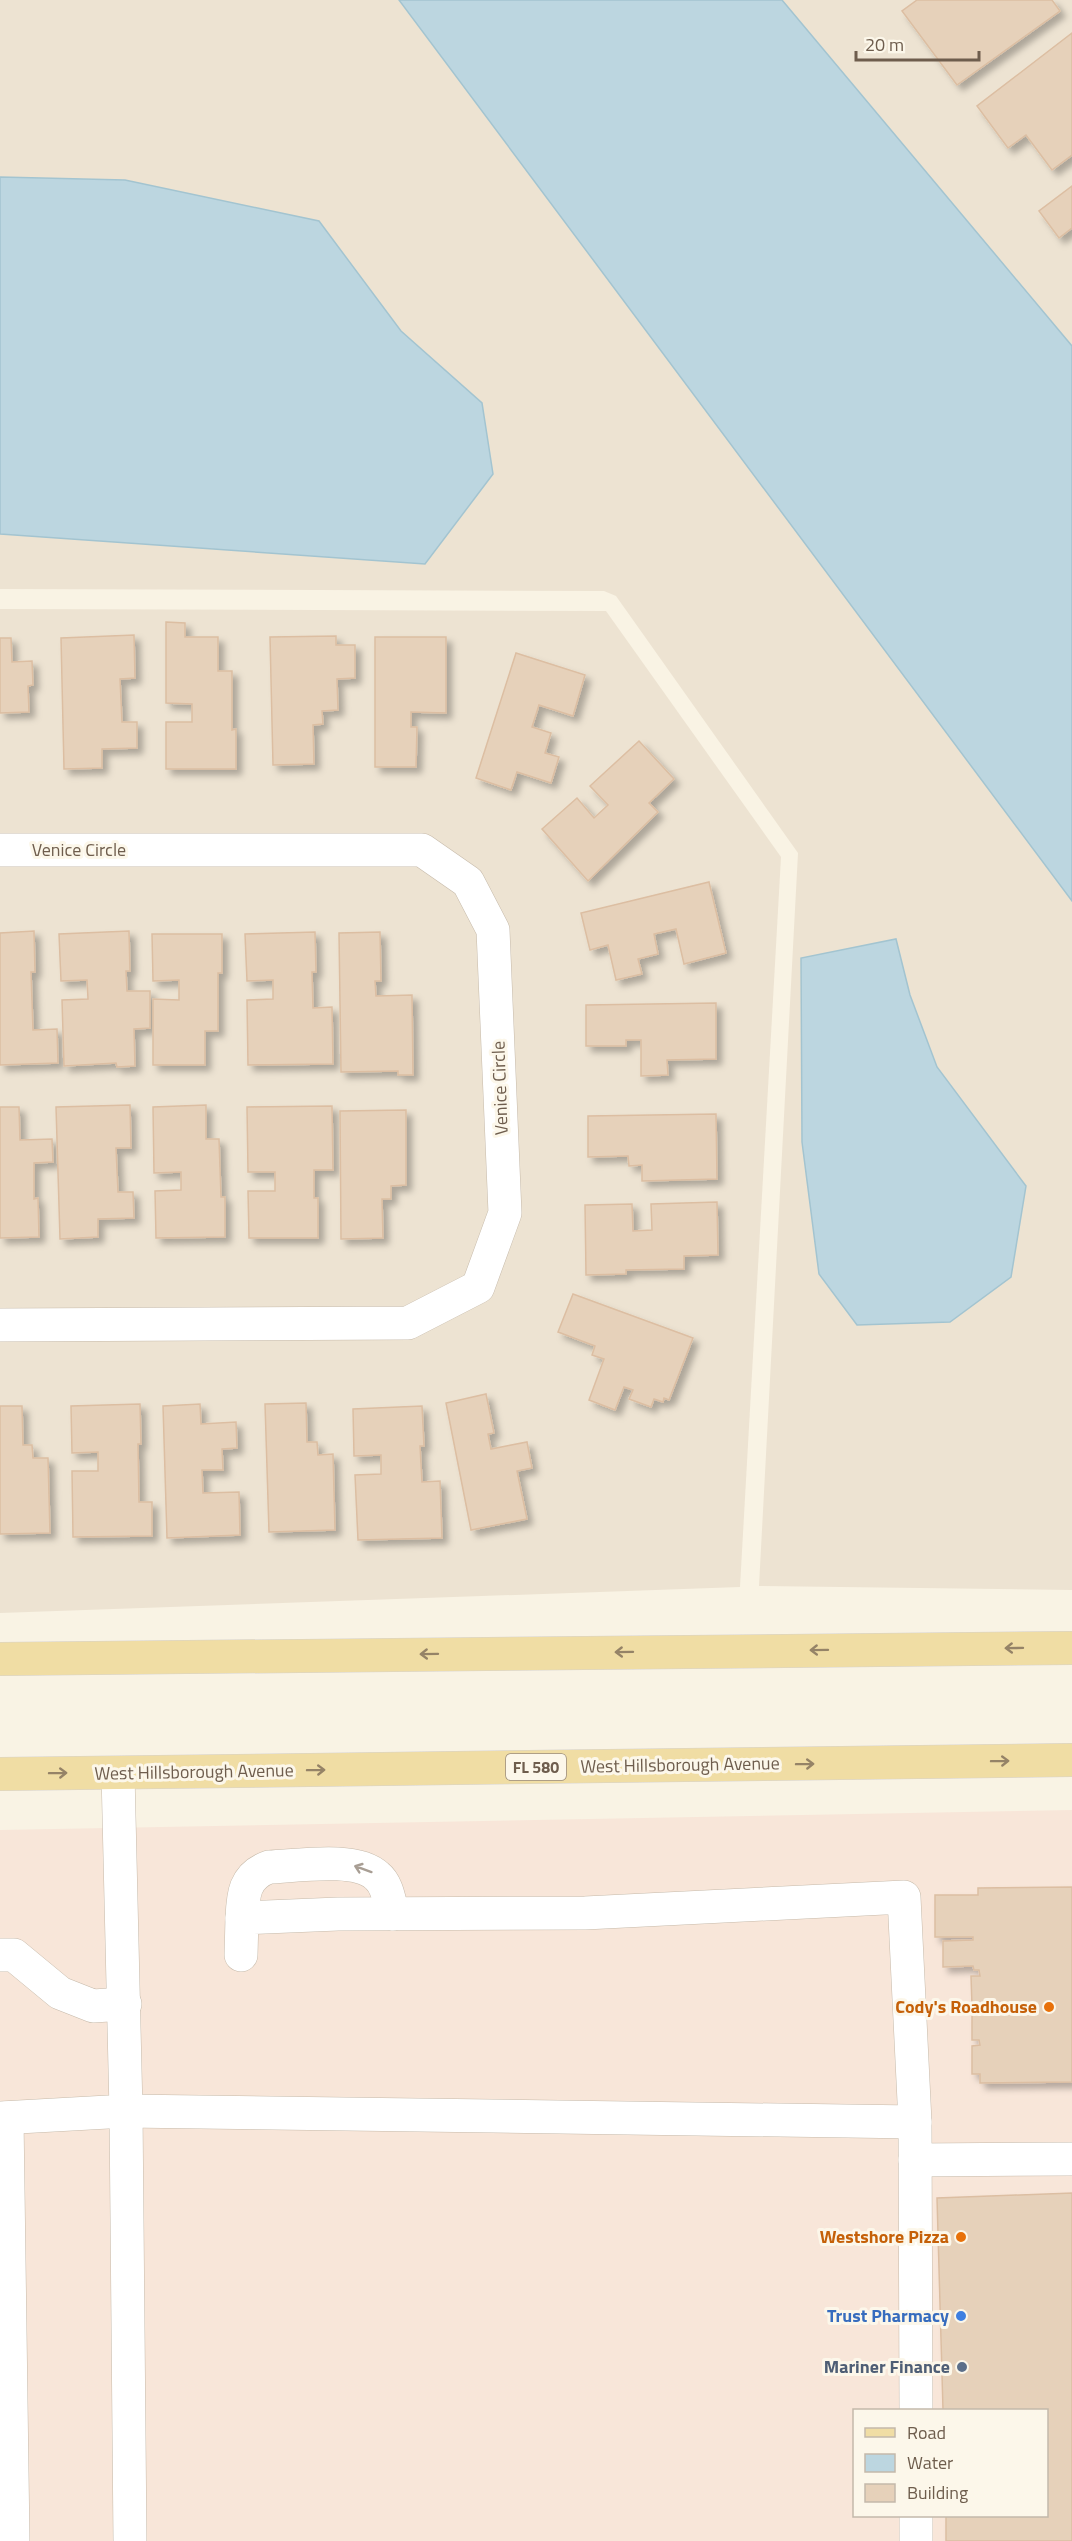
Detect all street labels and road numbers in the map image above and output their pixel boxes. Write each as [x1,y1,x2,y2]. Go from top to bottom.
street label: Venice Circle [32,836,126,863]
street label: Venice Circle [484,1040,515,1136]
street label: West Hillsborough Avenue [580,1749,780,1780]
road number: FL 580 [506,1754,566,1780]
street label: West Hillsborough Avenue [94,1756,294,1787]

